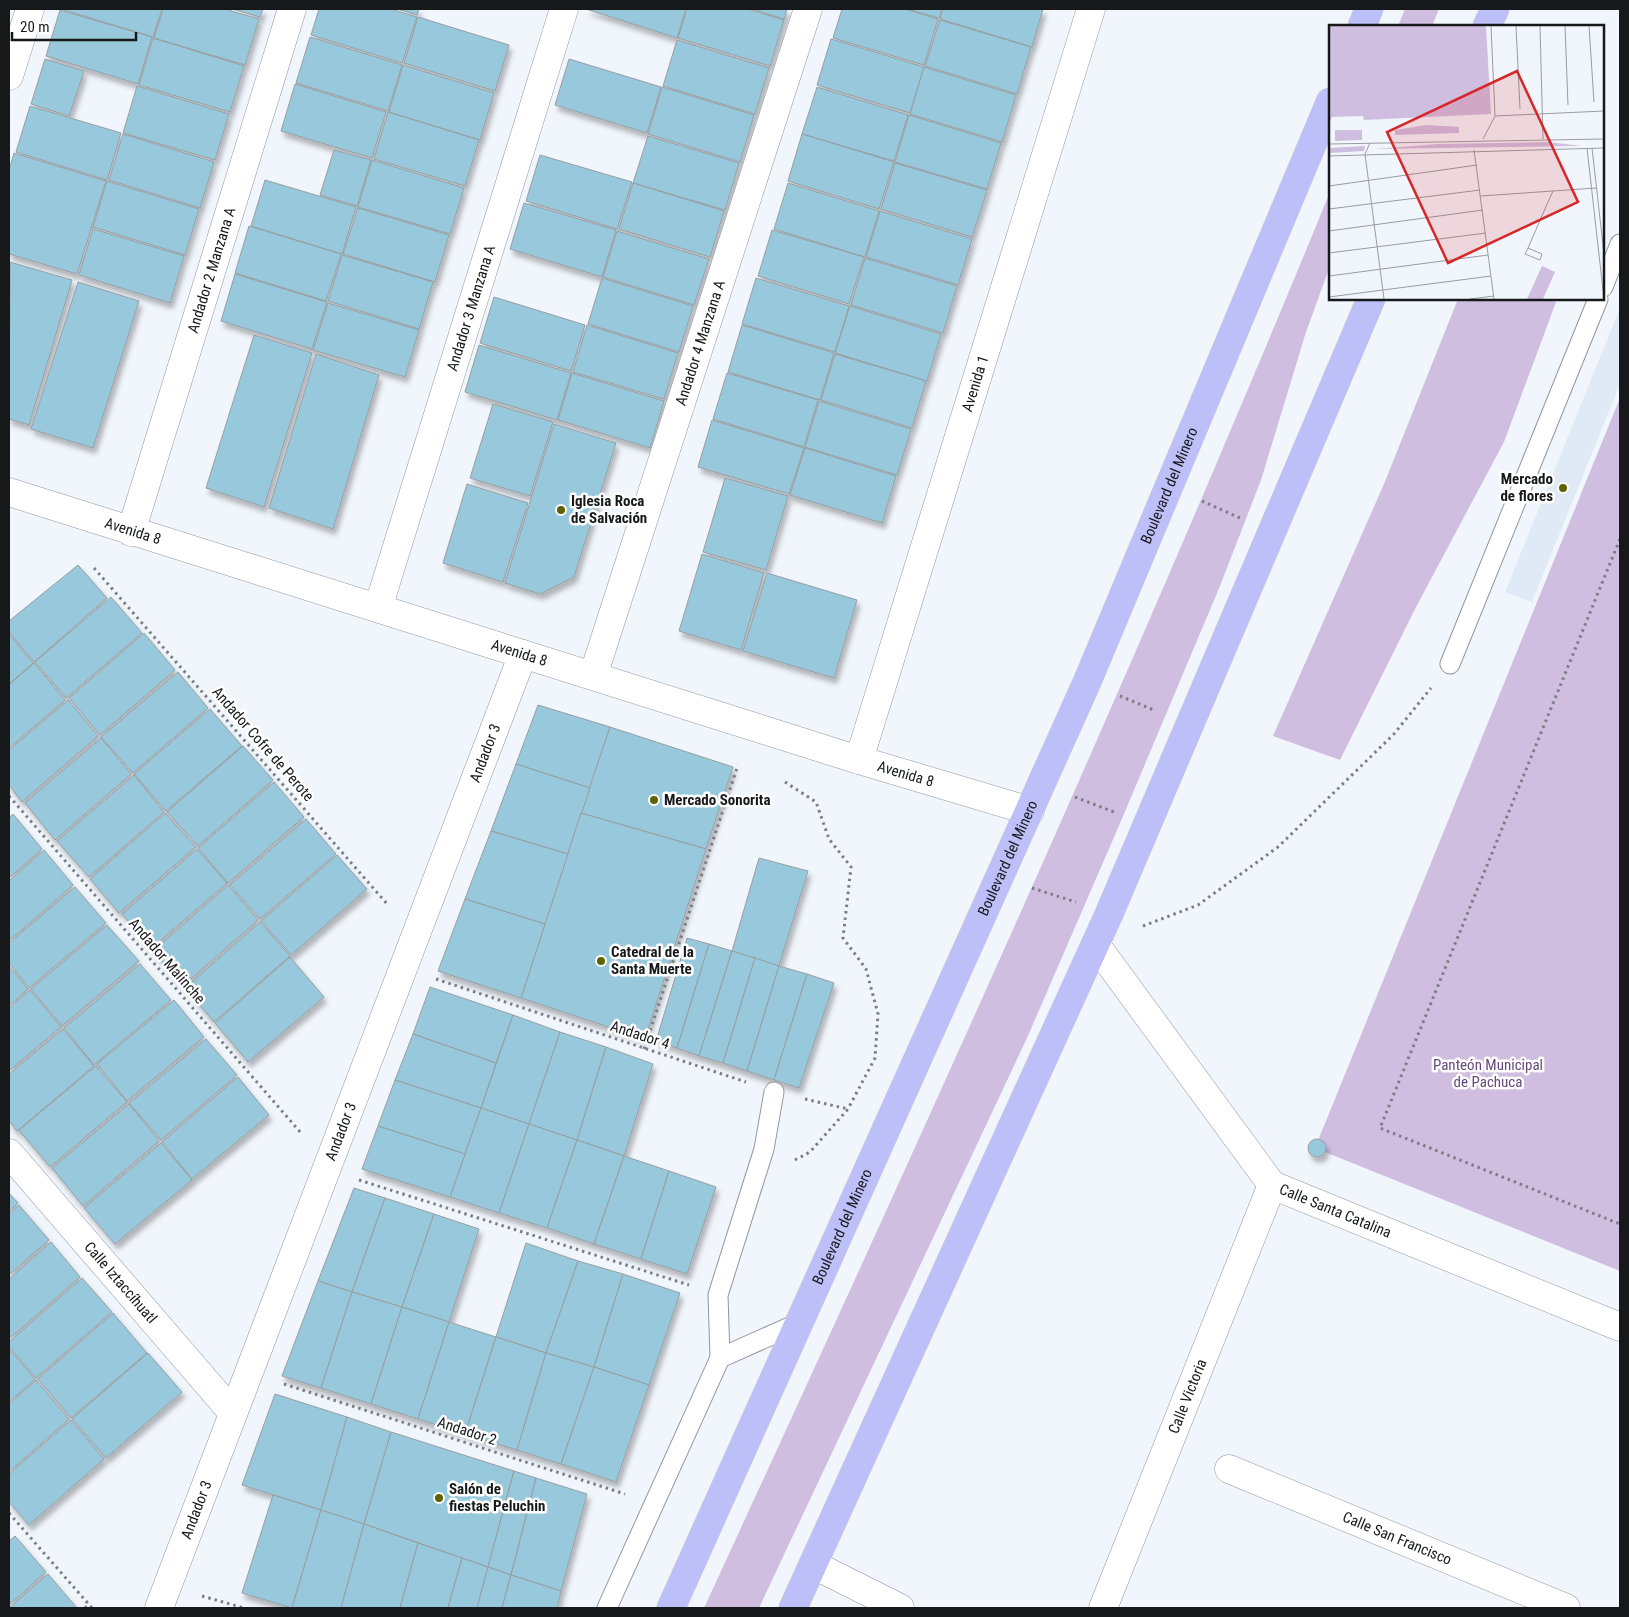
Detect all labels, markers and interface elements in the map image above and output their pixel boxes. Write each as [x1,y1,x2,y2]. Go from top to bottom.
scale bar [12,10,136,42]
text: 20 m [20,18,50,36]
inset map [1329,25,1604,300]
street label: Andador 2 Manzana A [184,205,240,335]
street label: Andador 3 Manzana A [443,243,499,373]
street label: Andador 4 Manzana A [672,278,729,408]
street label: Avenida 1 [958,353,992,414]
street label: Boulevard del Minero [1137,425,1202,547]
place label: Mercado de flores [1500,470,1553,505]
marker: Mercado de flores [1557,482,1569,494]
place label: Iglesia Roca de Salvación [571,492,647,527]
marker: Iglesia Roca de Salvación [555,504,567,516]
street label: Avenida 8 [103,514,163,548]
street label: Avenida 8 [489,636,550,670]
street label: Andador Cofre de Perote [208,683,318,805]
street label: Andador 3 [466,721,504,785]
street label: Avenida 8 [875,757,936,791]
place label: Mercado Sonorita [664,791,771,809]
marker: Mercado Sonorita [648,794,660,806]
street label: Boulevard del Minero [974,798,1042,919]
street label: Andador Malinche [125,915,209,1007]
place label: Catedral de la Santa Muerte [611,943,694,978]
marker: Catedral de la Santa Muerte [595,955,607,967]
street label: Andador 4 [608,1017,672,1053]
park label: Panteón Municipal de Pachuca [1433,1056,1543,1091]
street label: Andador 3 [322,1100,360,1163]
street label: Boulevard del Minero [809,1166,876,1287]
street label: Calle Santa Catalina [1277,1180,1394,1242]
street label: Calle Iztaccíhuatl [80,1238,161,1327]
street label: Calle Victoria [1165,1356,1211,1436]
street label: Andador 2 [435,1413,499,1449]
street label: Andador 3 [177,1478,216,1542]
place label: Salón de fiestas Peluchin [449,1480,545,1515]
marker: Salón de fiestas Peluchin [433,1492,445,1504]
street label: Calle San Francisco [1340,1508,1454,1569]

